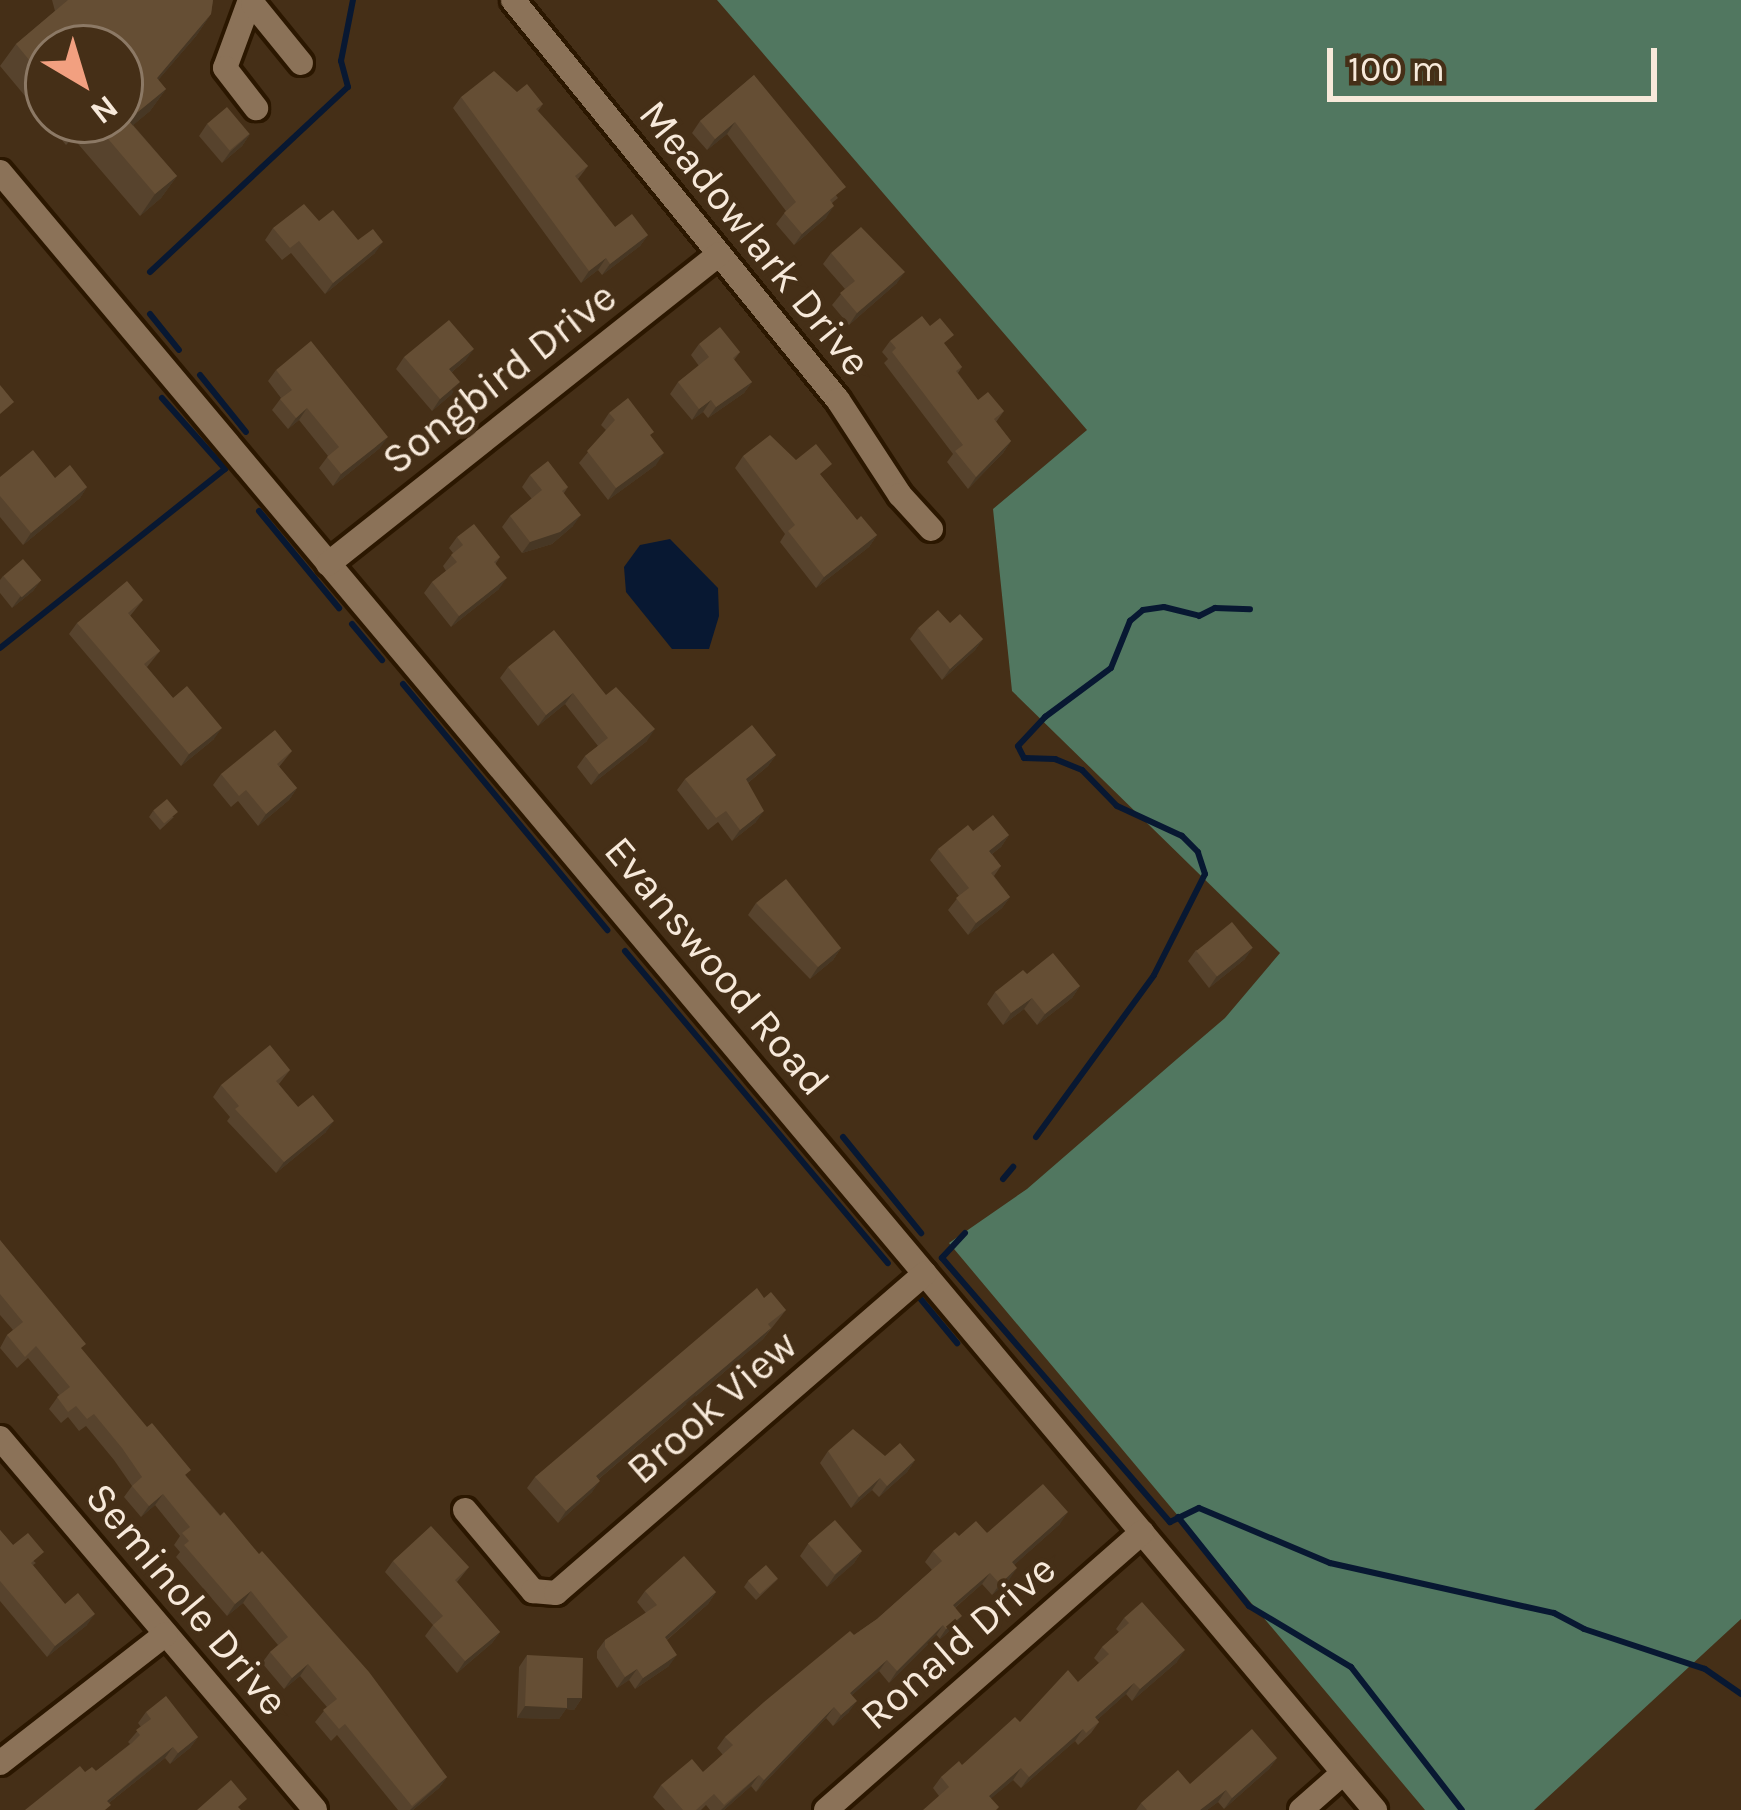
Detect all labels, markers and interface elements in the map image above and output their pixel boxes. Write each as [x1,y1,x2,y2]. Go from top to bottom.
north arrow [24,24,144,144]
scale bar [1333,24,1663,98]
text: 100 m [1348,48,1445,90]
text: N [83,88,125,132]
street label: Meadowlark Drive [628,90,882,386]
street label: Songbird Drive [372,271,626,485]
street label: Evanswood Road [594,826,840,1106]
street label: Brook View [617,1319,807,1495]
street label: Seminole Drive [75,1472,299,1726]
street label: Ronald Drive [850,1544,1066,1740]

